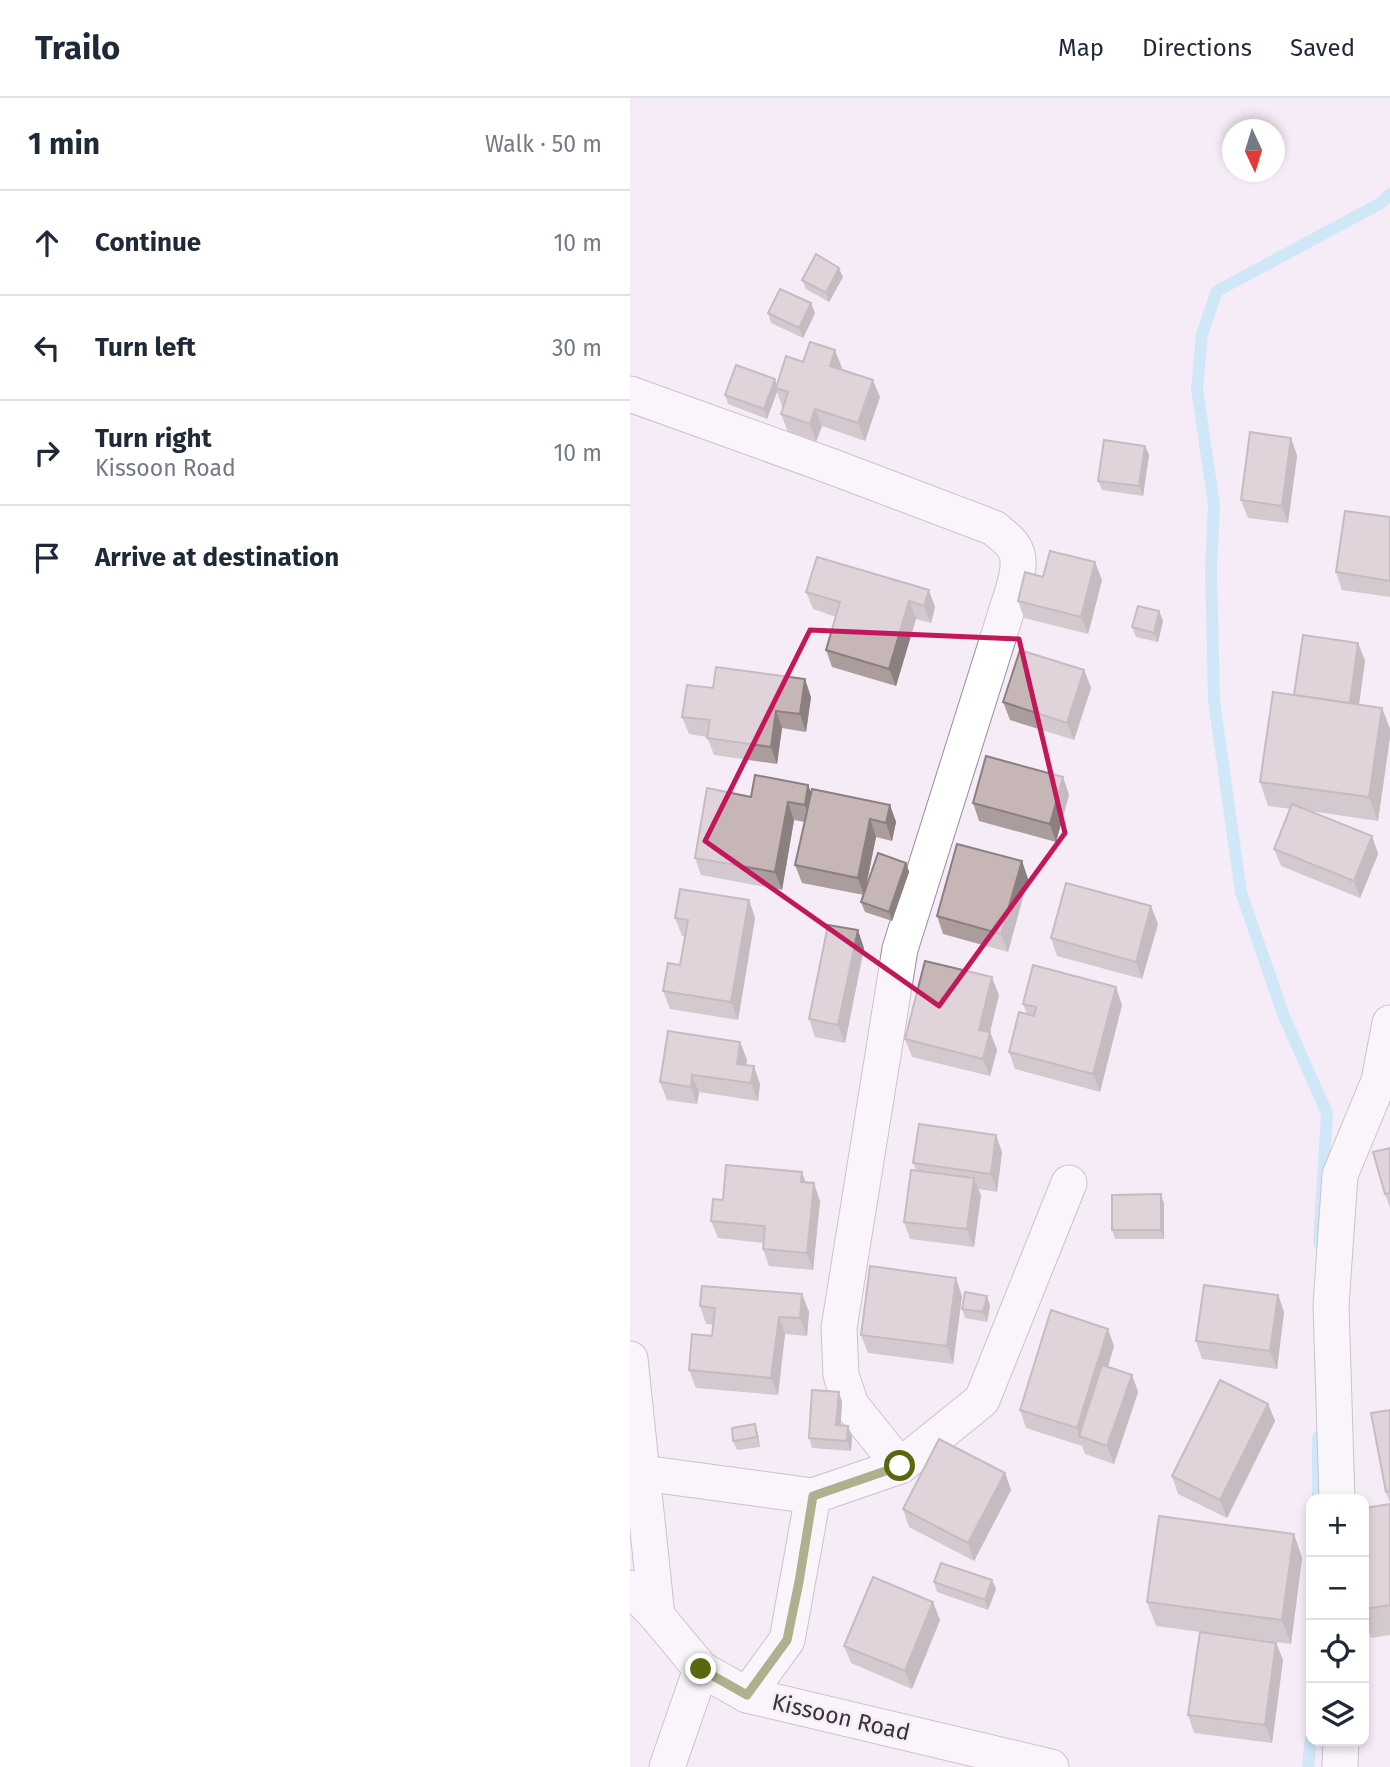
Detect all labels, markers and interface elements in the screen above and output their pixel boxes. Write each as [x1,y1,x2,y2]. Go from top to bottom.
text: Trailo [35,28,120,68]
text: Map [1058,34,1104,62]
text: Directions [1142,34,1252,62]
text: Saved [1290,34,1355,62]
north arrow [1222,119,1285,182]
text: 1 min [28,126,100,162]
text: Walk · 50 m [485,130,602,158]
icon: ahead [28,224,66,262]
text: Continue [95,227,201,258]
text: 10 m [553,229,602,257]
icon: left [28,329,66,367]
text: Turn left [95,332,196,363]
text: 30 m [552,334,602,362]
text: Turn right [95,423,212,454]
icon: right [28,434,66,472]
text: 10 m [553,439,602,467]
text: Kissoon Road [95,454,236,482]
icon: arrive [28,539,66,577]
text: Arrive at destination [95,542,339,573]
route start [884,1450,915,1481]
map controls [1306,1494,1369,1746]
button: + [1306,1494,1369,1557]
button: − [1306,1557,1369,1620]
button: locate [1306,1620,1369,1683]
route end [685,1653,716,1684]
button: layers [1306,1683,1369,1746]
street label: Kissoon Road [769,1688,913,1746]

